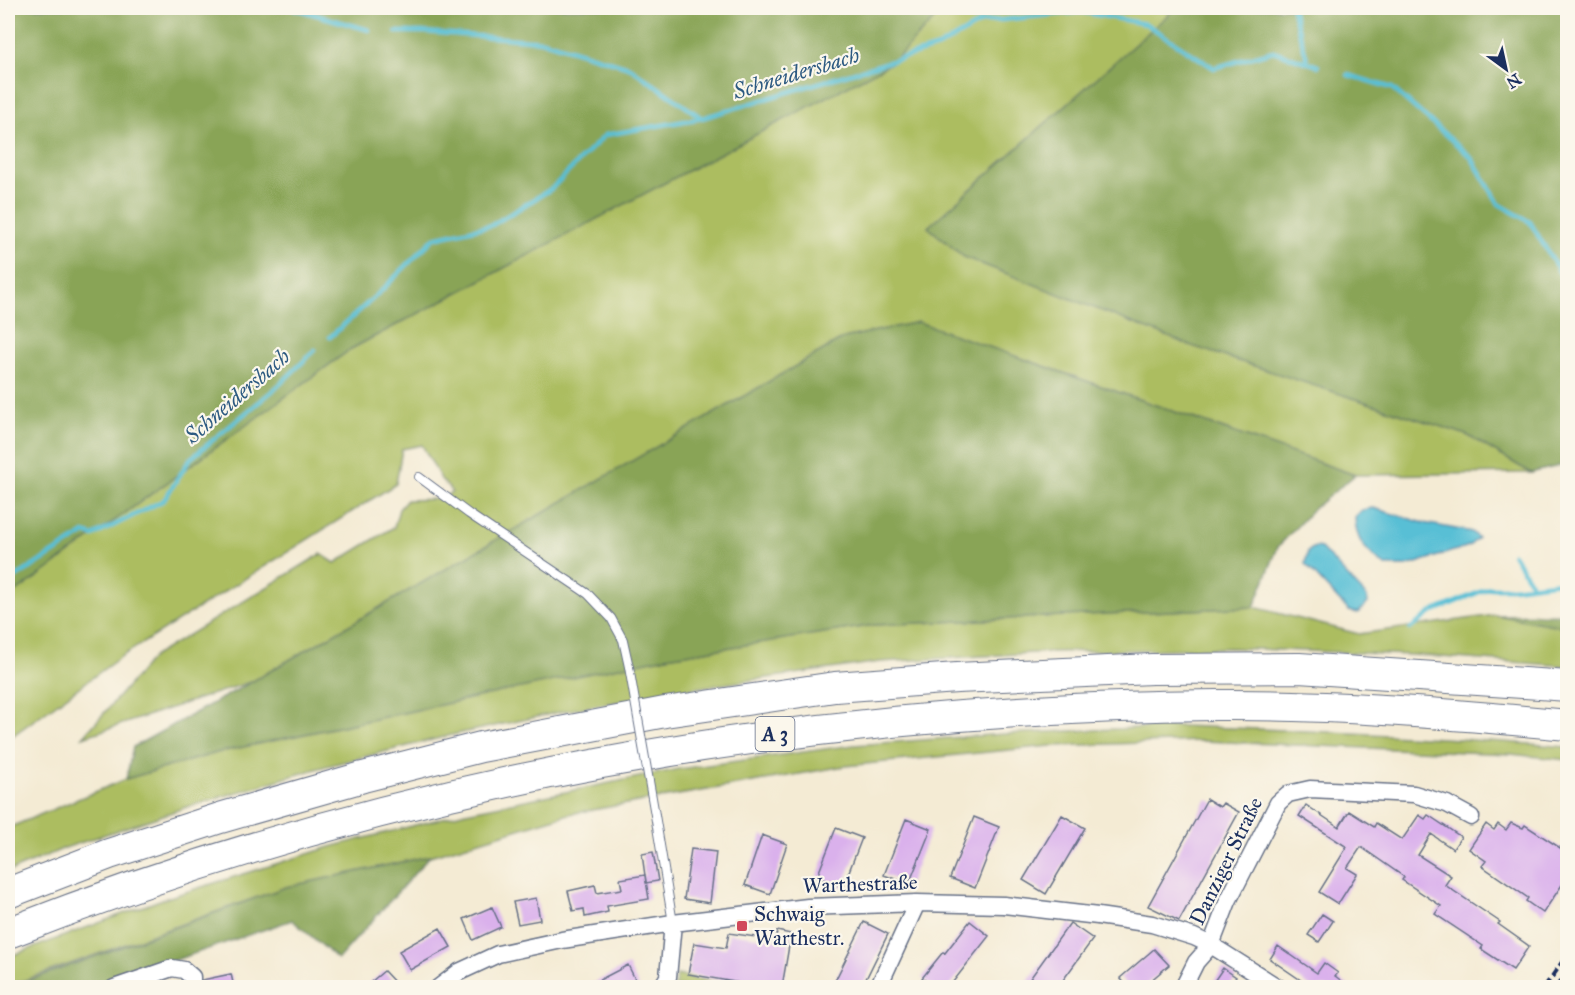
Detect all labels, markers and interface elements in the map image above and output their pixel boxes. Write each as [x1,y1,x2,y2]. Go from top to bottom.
north arrow [1476,39,1536,99]
water label: Schneidersbach [729,41,863,105]
text: N [1503,69,1525,93]
water label: Schneidersbach [178,343,295,450]
road number: A 3 [756,717,794,751]
street label: Danziger Straße [1184,793,1268,929]
street label: Warthestraße [802,869,918,899]
place label: Schwaig Warthestr. [754,901,844,951]
marker: Schwaig Warthestr. [735,919,749,933]

